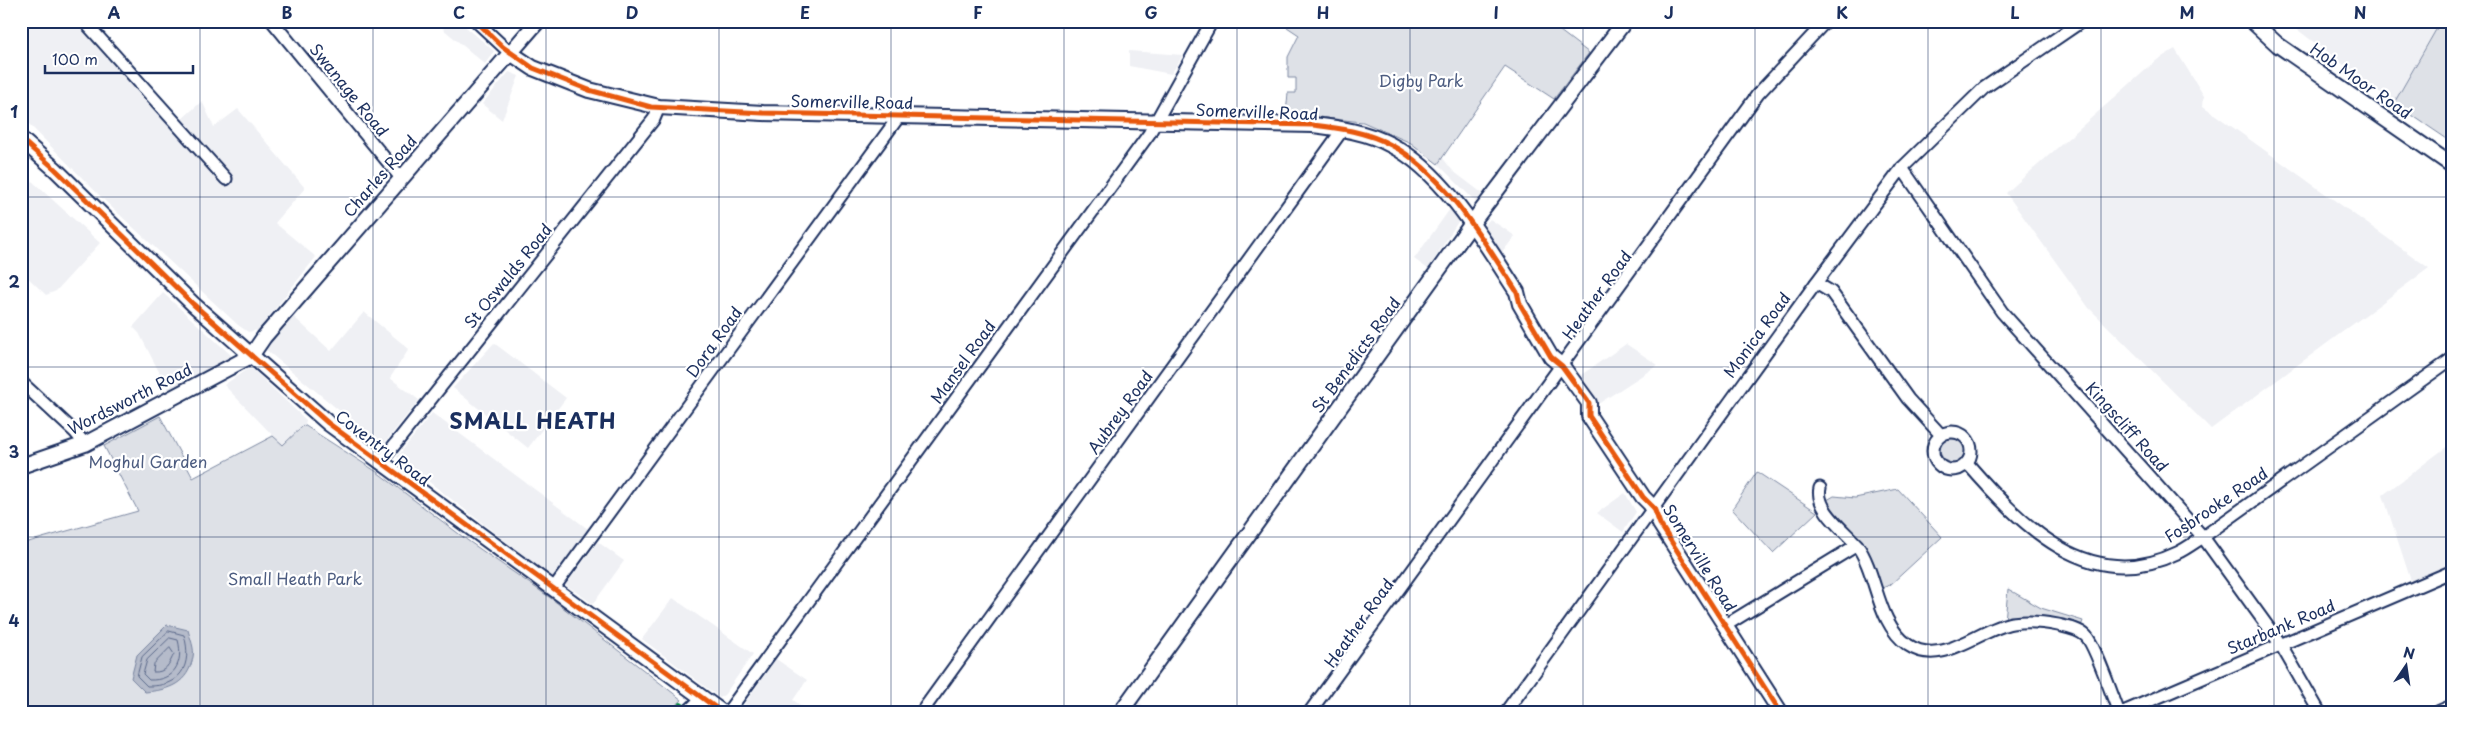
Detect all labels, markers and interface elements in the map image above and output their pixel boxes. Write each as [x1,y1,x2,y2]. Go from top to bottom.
text: A [108,0,121,24]
text: B [282,0,293,24]
text: C [453,0,465,24]
text: D [626,0,638,24]
text: E [800,0,810,24]
text: F [973,0,983,24]
text: G [1144,0,1158,24]
text: H [1317,0,1329,24]
text: I [1493,0,1499,24]
text: J [1664,0,1674,24]
text: K [1836,0,1848,24]
text: L [2010,0,2020,24]
text: M [2179,0,2195,24]
text: N [2354,0,2366,24]
street label: Hob Moor Road [2306,36,2417,124]
street label: Swanage Road [305,38,395,141]
scale bar [45,42,192,74]
text: 100 m [52,47,98,70]
park label: Digby Park [1379,68,1464,92]
street label: Somerville Road [790,88,914,114]
street label: Somerville Road [1195,97,1319,125]
text: 1 [10,99,18,123]
street label: Charles Road [337,129,422,222]
street label: St Oswalds Road [457,218,557,333]
street label: Heather Road [1556,245,1637,344]
text: 2 [8,269,20,293]
street label: Monica Road [1717,287,1795,382]
street label: St Benedicts Road [1305,292,1405,417]
street label: Dora Road [679,301,747,382]
street label: Mansel Road [924,315,1001,408]
street label: Wordsworth Road [63,356,196,440]
street label: Aubrey Road [1081,365,1158,458]
street label: Kingscliff Road [2081,376,2175,477]
street label: Coventry Road [331,403,436,491]
district label: SMALL HEATH [450,404,616,436]
text: 3 [9,439,19,463]
park label: Moghul Garden [89,449,207,473]
street label: Fosbrooke Road [2159,461,2272,548]
street label: Somerville Road [1658,499,1744,616]
park label: Small Heath Park [228,566,362,590]
street label: Heather Road [1318,573,1399,672]
street label: Starbank Road [2223,592,2338,660]
text: 4 [9,608,20,632]
text: N [2401,641,2417,664]
north arrow [2382,642,2432,692]

